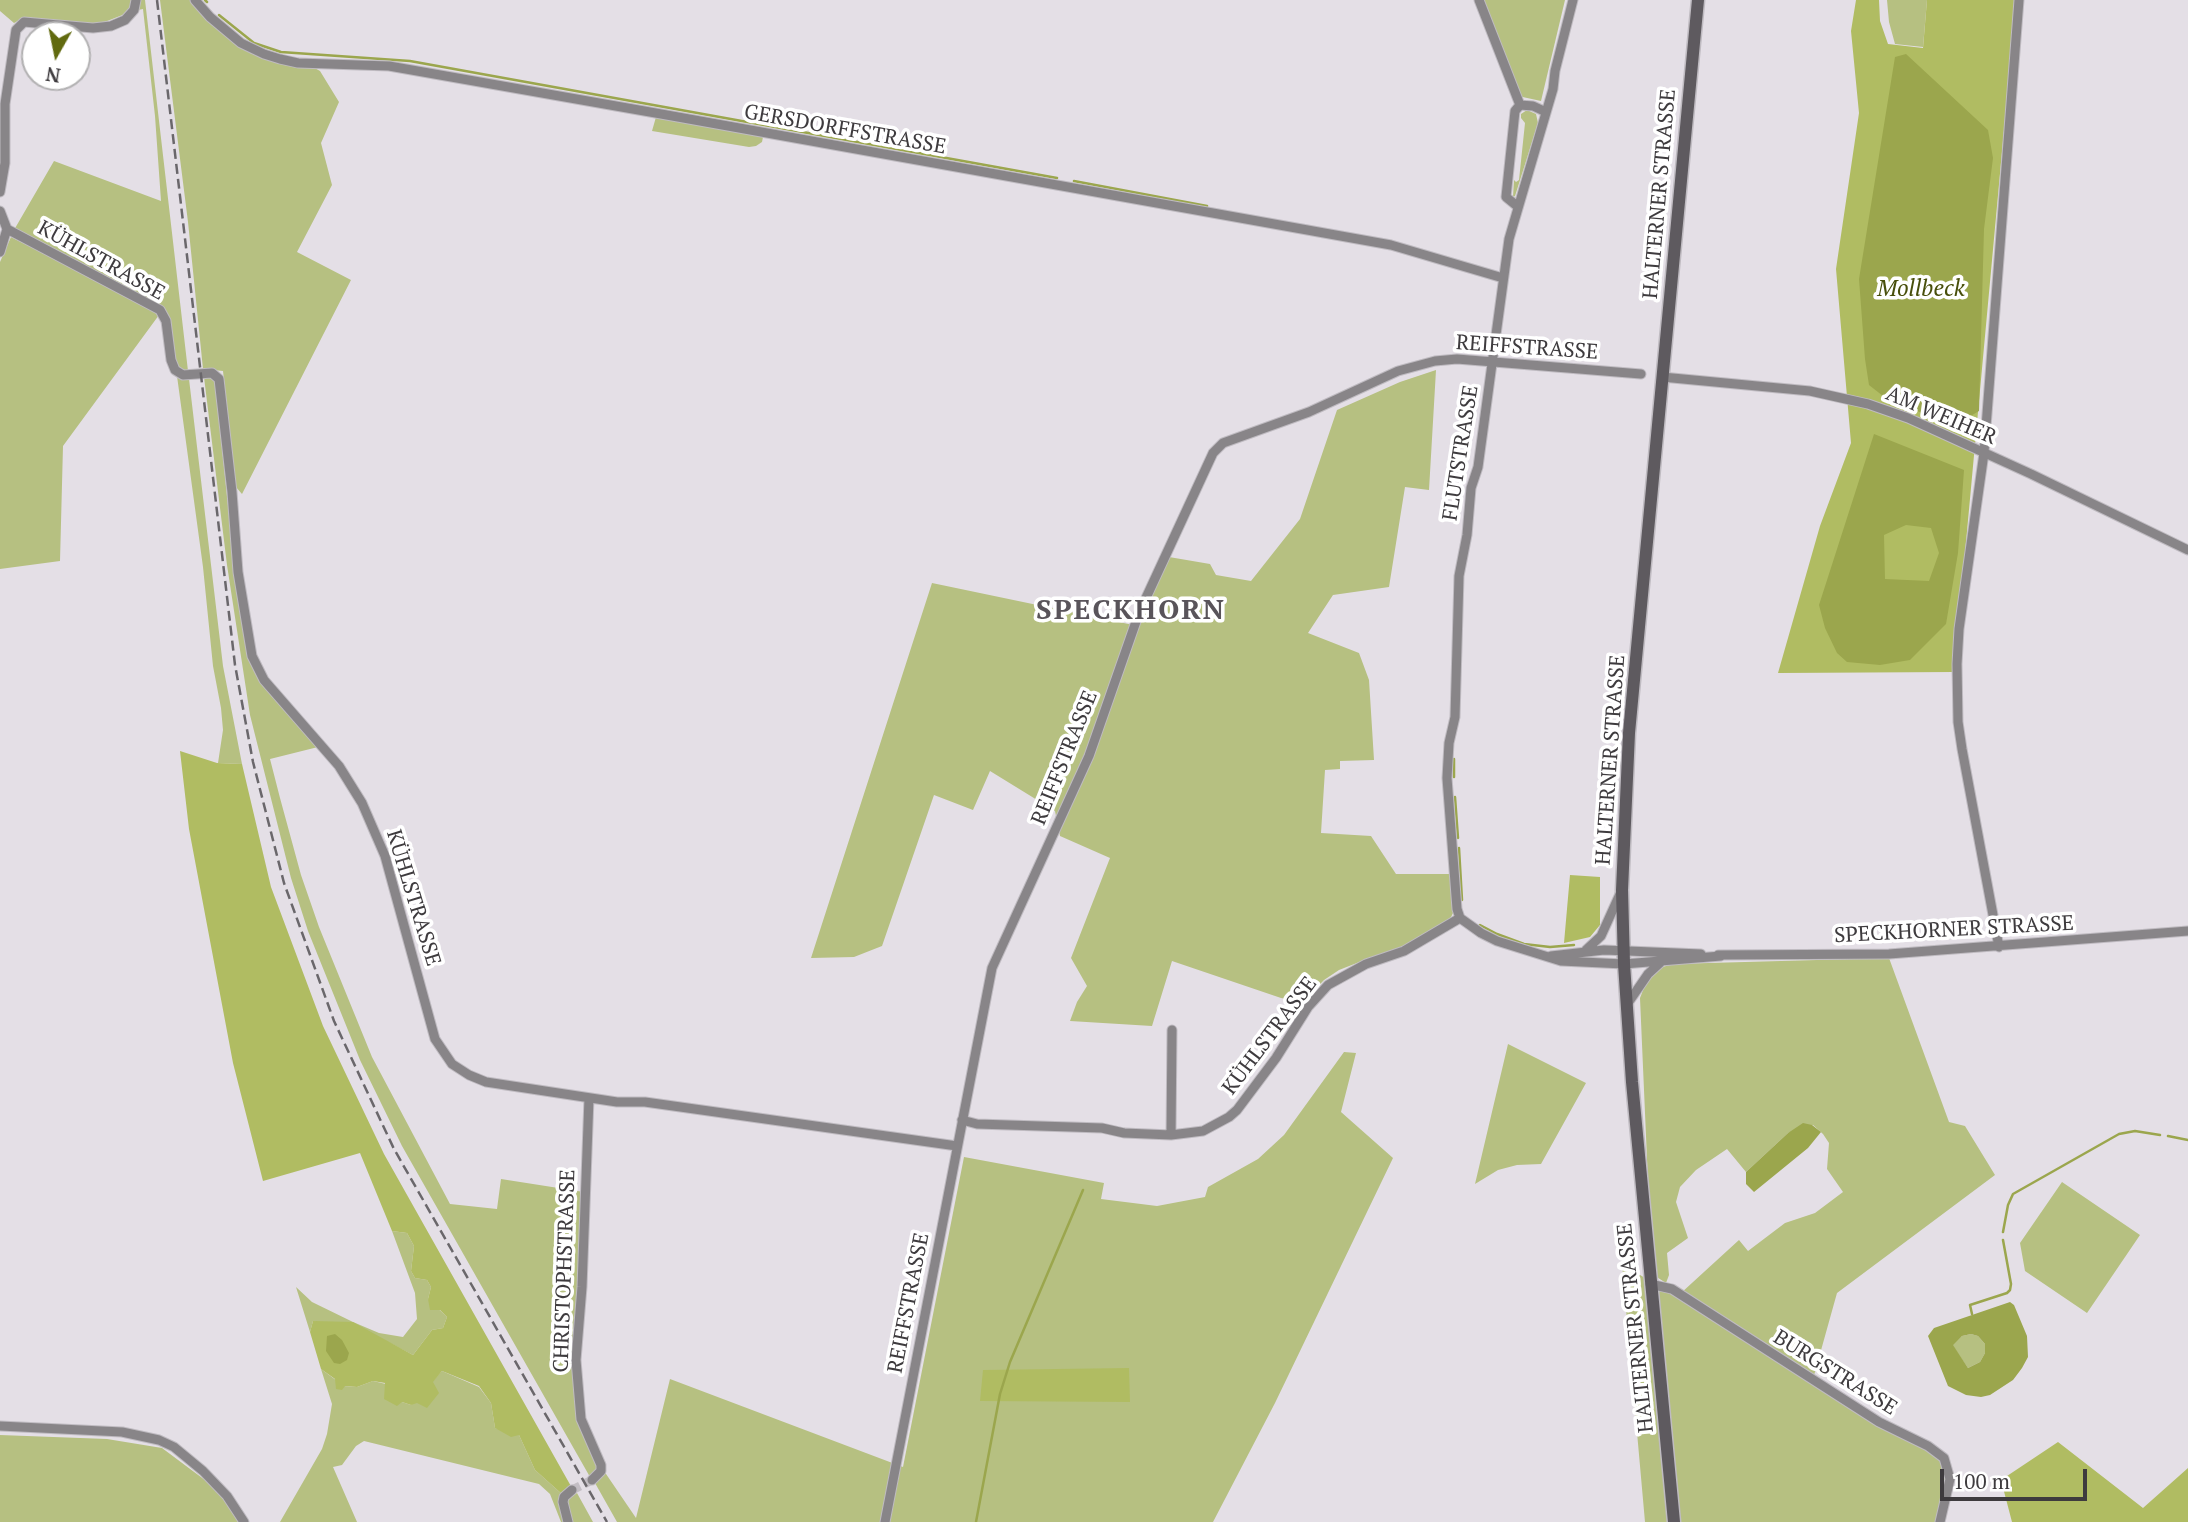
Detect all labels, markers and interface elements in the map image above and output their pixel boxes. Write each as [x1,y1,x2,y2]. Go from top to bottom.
north arrow [21,21,91,91]
text: N [44,62,62,89]
street label: HALTERNER STRASSE [1638,88,1682,300]
street label: GERSDORFFSTRASSE [742,100,948,160]
street label: KÜHLSTRASSE [33,216,169,306]
water label: Mollbeck [1877,275,1965,303]
street label: REIFFSTRASSE [1455,330,1599,366]
street label: AM WEIHER [1882,381,2000,451]
street label: FLUTSTRASSE [1438,383,1484,523]
district label: SPECKHORN [1037,594,1225,628]
street label: HALTERNER STRASSE [1591,654,1631,866]
street label: REIFFSTRASSE [1027,687,1103,829]
street label: KÜHLSTRASSE [380,827,446,969]
street label: SPECKHORNER STRASSE [1833,911,2075,949]
street label: KÜHLSTRASSE [1217,972,1323,1100]
street label: CHRISTOPHSTRASSE [549,1169,581,1373]
street label: HALTERNER STRASSE [1612,1222,1660,1434]
street label: REIFFSTRASSE [883,1231,935,1375]
street label: BURGSTRASSE [1769,1325,1901,1421]
scale bar [1943,1456,2090,1500]
text: 100 m [1953,1467,2010,1495]

